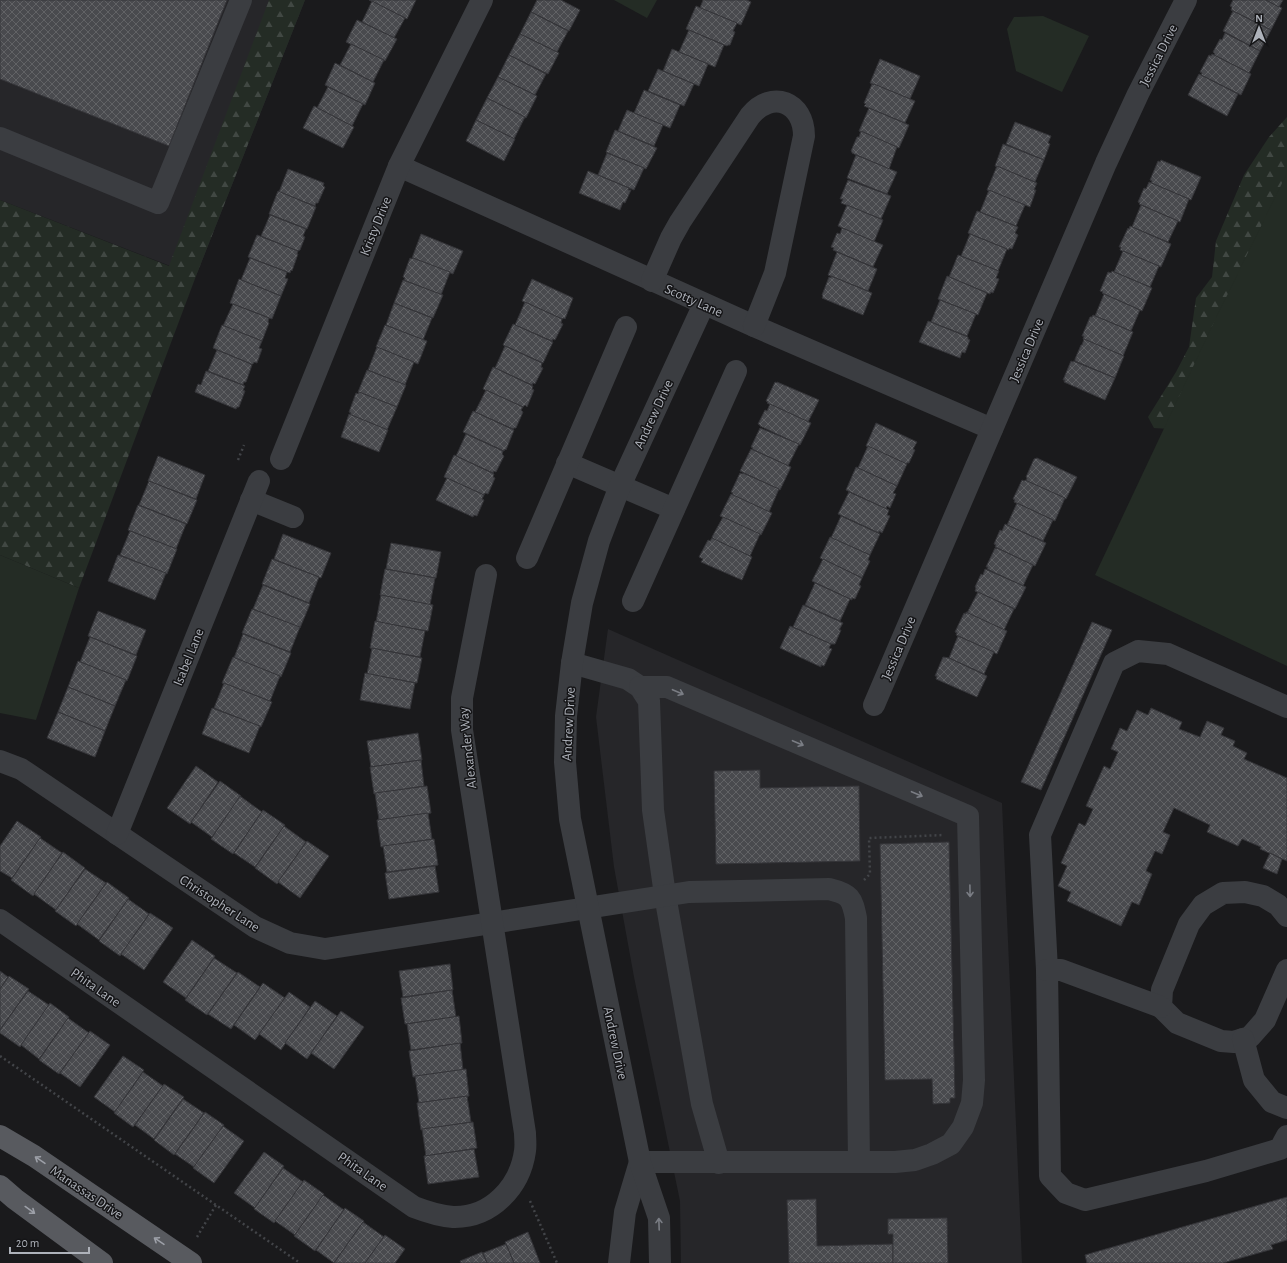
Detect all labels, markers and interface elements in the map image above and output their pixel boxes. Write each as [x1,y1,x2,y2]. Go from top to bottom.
north arrow [1239,8,1279,48]
text: N [1255,13,1263,24]
street label: Jessica Drive [1137,22,1180,89]
street label: Kristy Drive [358,195,394,258]
street label: Scotty Lane [663,282,725,320]
street label: Jessica Drive [1007,317,1047,384]
street label: Andrew Drive [632,378,676,451]
street label: Jessica Drive [879,615,919,682]
street label: Isabel Lane [171,627,207,688]
street label: Andrew Drive [560,687,578,762]
one-way arrow [672,689,684,696]
street label: Alexander Way [457,706,479,789]
one-way arrow [791,740,803,747]
one-way arrow [911,791,923,799]
street label: Christopher Lane [177,873,262,935]
one-way arrow [966,884,974,897]
street label: Phita Lane [68,966,123,1010]
street label: Andrew Drive [600,1005,630,1081]
street label: Phita Lane [335,1150,390,1194]
one-way arrow [35,1156,46,1164]
street label: Manassas Drive [48,1163,125,1222]
one-way arrow [25,1206,36,1214]
one-way arrow [655,1218,662,1231]
scale bar [10,1229,89,1255]
text: 20 m [16,1237,39,1249]
one-way arrow [154,1237,165,1245]

